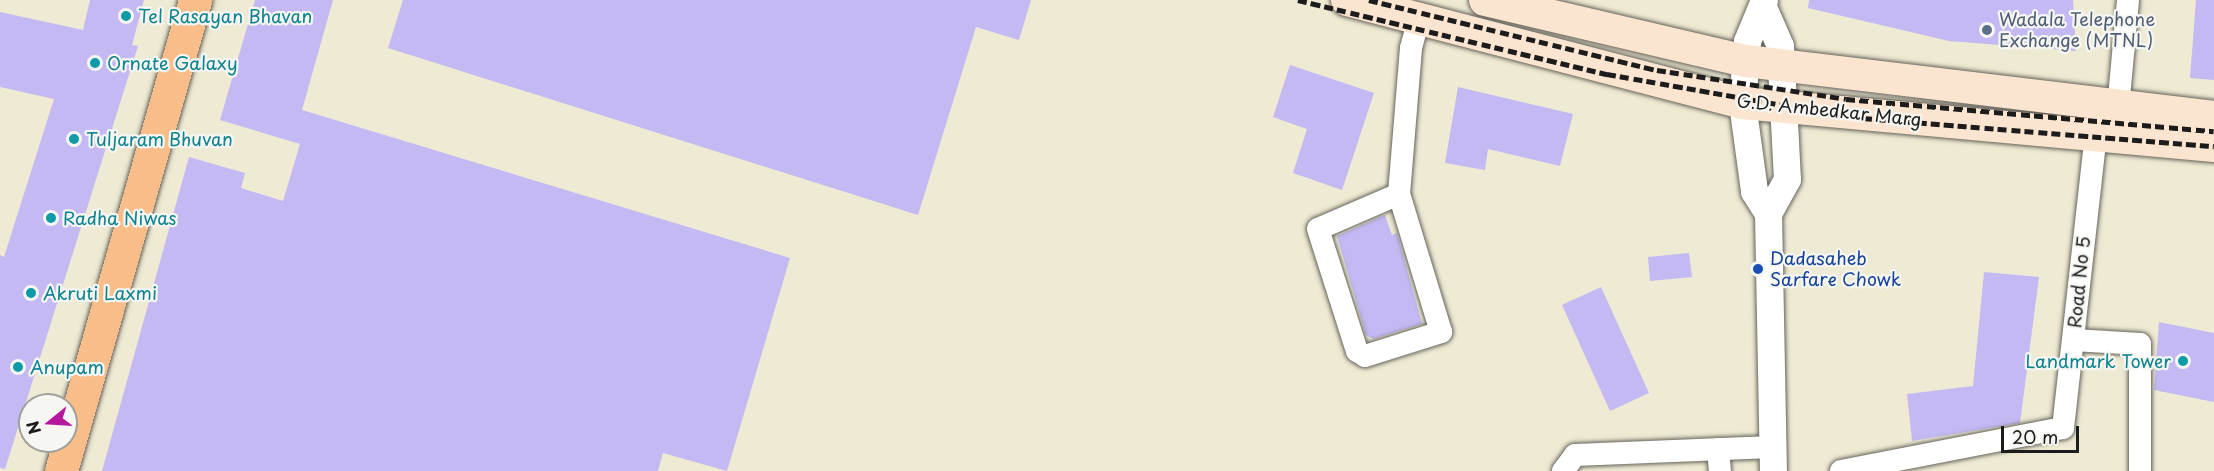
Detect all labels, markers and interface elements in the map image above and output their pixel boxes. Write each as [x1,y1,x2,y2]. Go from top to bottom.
place label: Tel Rasayan Bhavan [138,5,313,27]
marker: Tel Rasayan Bhavan [119,9,133,23]
place label: Wadala Telephone Exchange (MTNL) [1999,9,2155,52]
marker: Wadala Telephone Exchange (MTNL) [1980,23,1994,37]
place label: Ornate Galaxy [107,52,237,74]
marker: Ornate Galaxy [88,56,102,70]
street label: G.D. Ambedkar Marg [1736,90,1922,130]
place label: Tuljaram Bhuvan [86,128,234,150]
marker: Tuljaram Bhuvan [67,132,81,146]
place label: Radha Niwas [63,207,177,229]
marker: Radha Niwas [44,211,58,225]
street label: Road No 5 [2064,236,2094,328]
place label: Dadasaheb Sarfare Chowk [1770,248,1902,290]
marker: Dadasaheb Sarfare Chowk [1751,262,1765,276]
place label: Akruti Laxmi [43,282,157,304]
marker: Akruti Laxmi [24,286,38,300]
place label: Landmark Tower [2025,350,2171,372]
marker: Landmark Tower [2176,354,2190,368]
place label: Anupam [30,356,104,378]
marker: Anupam [11,360,25,374]
north arrow [18,393,78,453]
scale bar [2004,414,2082,452]
text: N [19,418,46,438]
text: 20 m [2012,423,2058,450]

